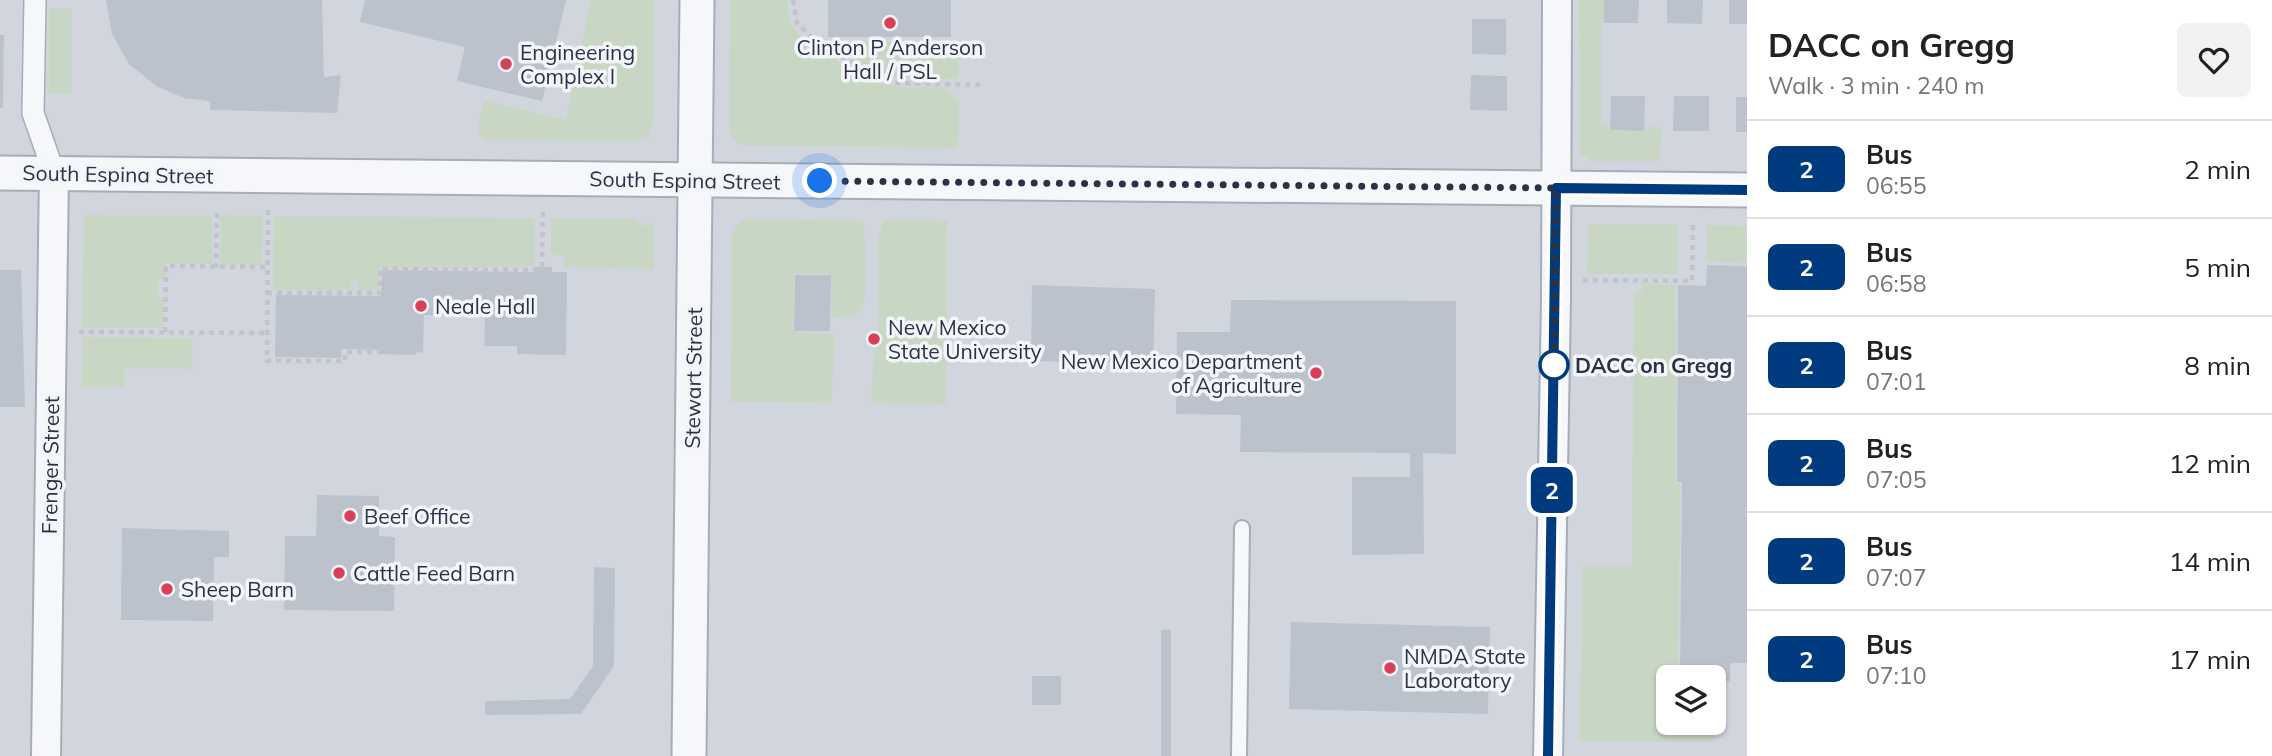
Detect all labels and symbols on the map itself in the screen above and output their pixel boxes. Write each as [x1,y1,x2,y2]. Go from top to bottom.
marker: Clinton P Anderson Hall / PSL [882,15,898,31]
place label: Clinton P Anderson Hall / PSL [797,34,983,84]
place label: Engineering Complex I [520,39,635,89]
marker: Engineering Complex I [498,56,514,72]
street label: South Espina Street [22,159,214,189]
your location [802,163,837,198]
street label: South Espina Street [589,165,781,195]
place label: Neale Hall [435,293,535,319]
marker: Neale Hall [413,298,429,314]
street label: Stewart Street [679,307,707,449]
place label: New Mexico State University [888,314,1042,364]
marker: New Mexico State University [866,331,882,347]
place label: New Mexico Department of Agriculture [1061,348,1302,398]
marker: DACC on Gregg [1539,350,1569,380]
place label: DACC on Gregg [1575,352,1732,378]
marker: New Mexico Department of Agriculture [1308,365,1324,381]
street label: Frenger Street [36,396,64,534]
line badge: 2 [1529,467,1575,513]
place label: Beef Office [364,503,470,529]
marker: Beef Office [342,508,358,524]
place label: Cattle Feed Barn [353,560,515,586]
marker: Cattle Feed Barn [331,565,347,581]
place label: Sheep Barn [181,576,294,602]
marker: Sheep Barn [159,581,175,597]
place label: NMDA State Laboratory [1404,643,1526,693]
marker: NMDA State Laboratory [1382,660,1398,676]

